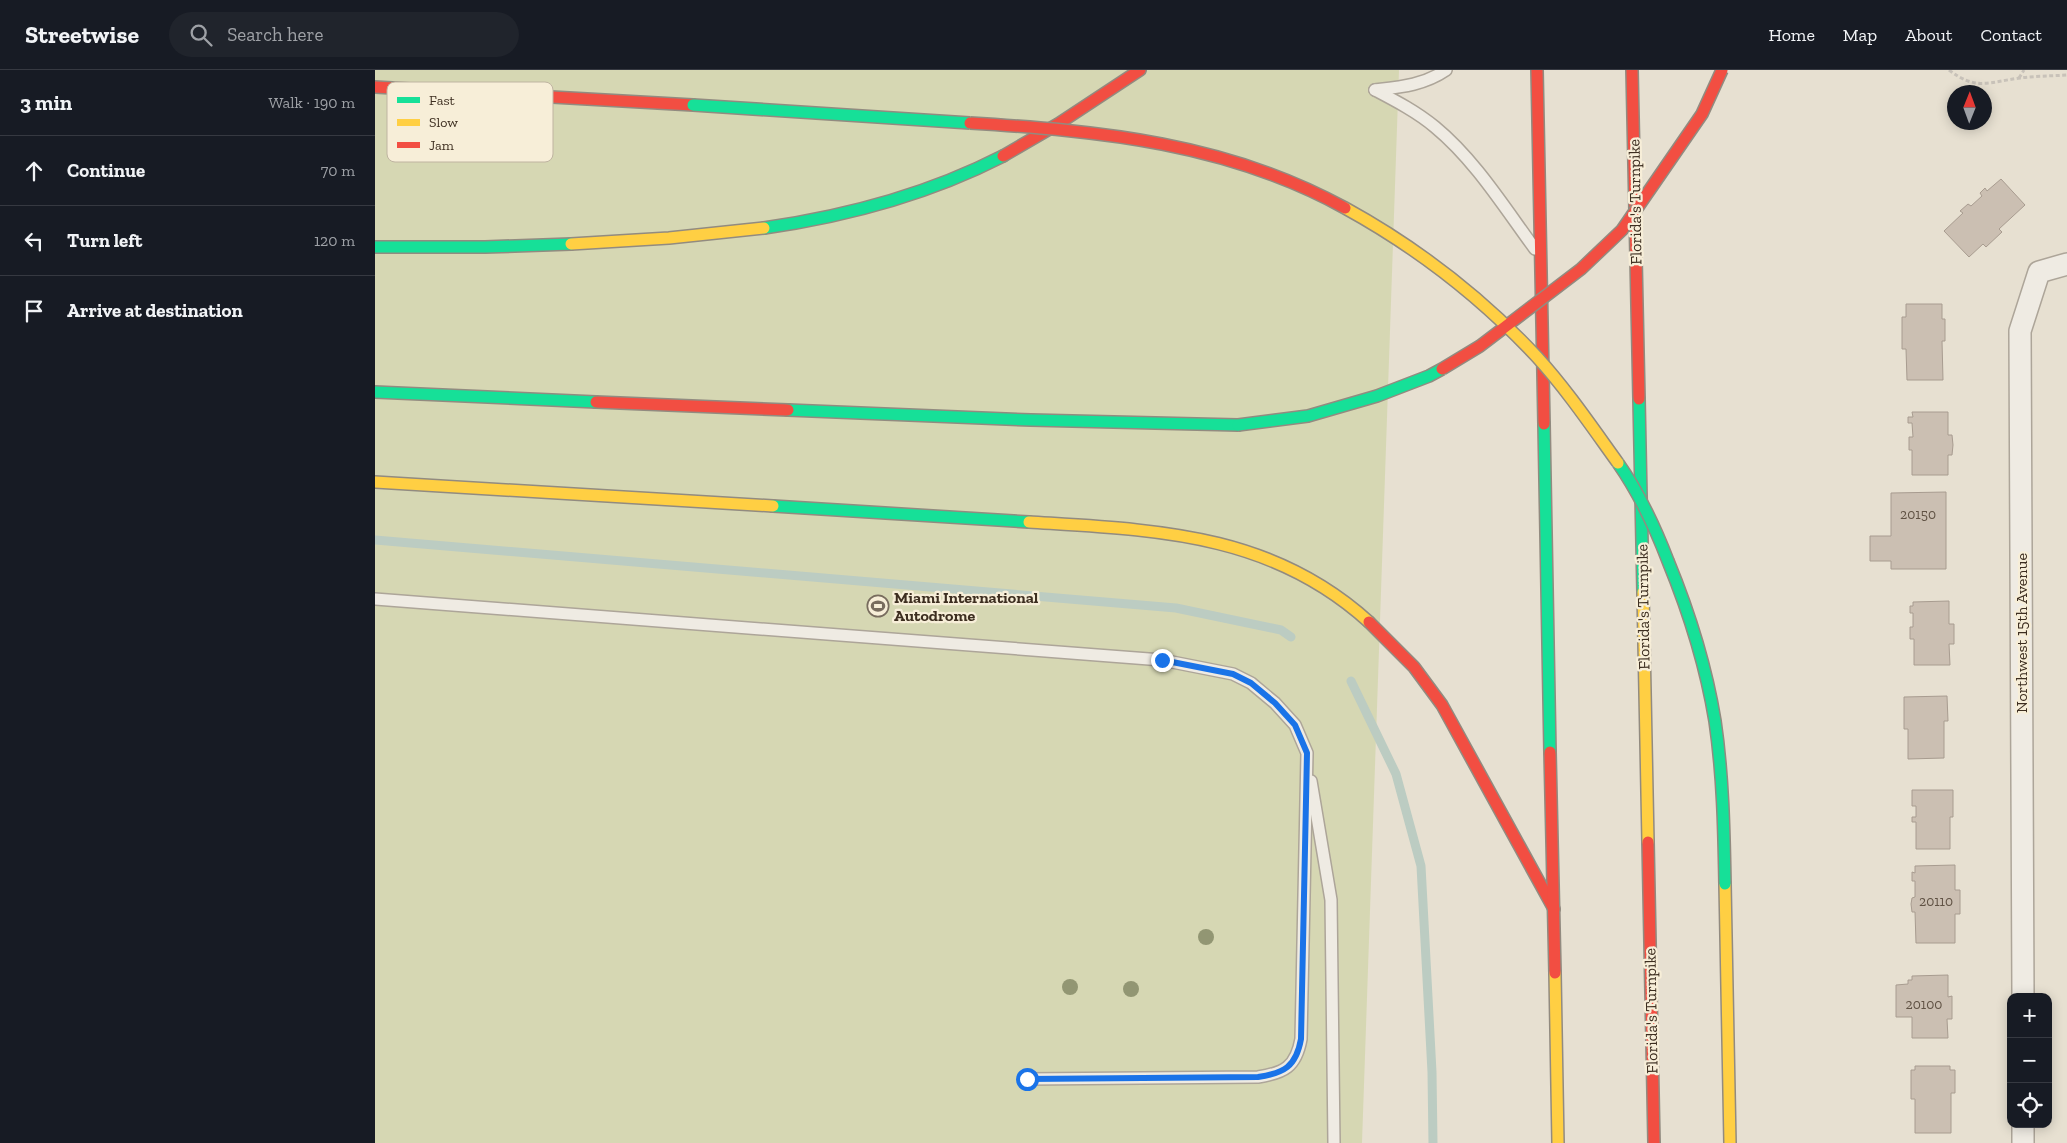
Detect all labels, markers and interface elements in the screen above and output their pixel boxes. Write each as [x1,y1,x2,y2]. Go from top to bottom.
search box [169,12,519,57]
text: Streetwise [25,20,139,49]
icon: search [187,21,215,49]
text: Search here [227,23,323,46]
text: Home [1768,24,1815,46]
text: Map [1843,24,1877,46]
text: About [1905,24,1952,46]
text: Contact [1980,24,2042,46]
legend [387,82,553,162]
north arrow [1947,85,1992,130]
text: 3 min [20,90,72,115]
text: Fast [429,92,456,109]
text: Walk · 190 m [268,93,355,112]
text: Slow [429,114,458,131]
text: Jam [429,137,454,154]
street label: Florida's Turnpike [1624,139,1646,265]
icon: ahead [20,157,48,185]
text: Continue [67,159,145,182]
text: 70 m [321,161,355,180]
icon: left [20,227,48,255]
text: Turn left [67,229,142,252]
text: 120 m [314,231,355,250]
icon: arrive [20,297,48,325]
text: Arrive at destination [67,299,243,322]
house number: 20150 [1900,506,1936,523]
street label: Florida's Turnpike [1632,544,1654,670]
street label: Northwest 15th Avenue [2012,553,2031,713]
place label: Miami International Autodrome [894,588,1039,625]
sports icon: Miami International Autodrome [866,594,890,618]
route end [1151,649,1174,672]
house number: 20110 [1919,893,1953,910]
street label: Florida's Turnpike [1640,948,1662,1074]
map controls [2007,993,2052,1128]
button: + [2007,993,2052,1038]
house number: 20100 [1906,996,1942,1013]
button: − [2007,1038,2052,1083]
route start [1016,1068,1039,1091]
button: locate [2007,1083,2052,1128]

